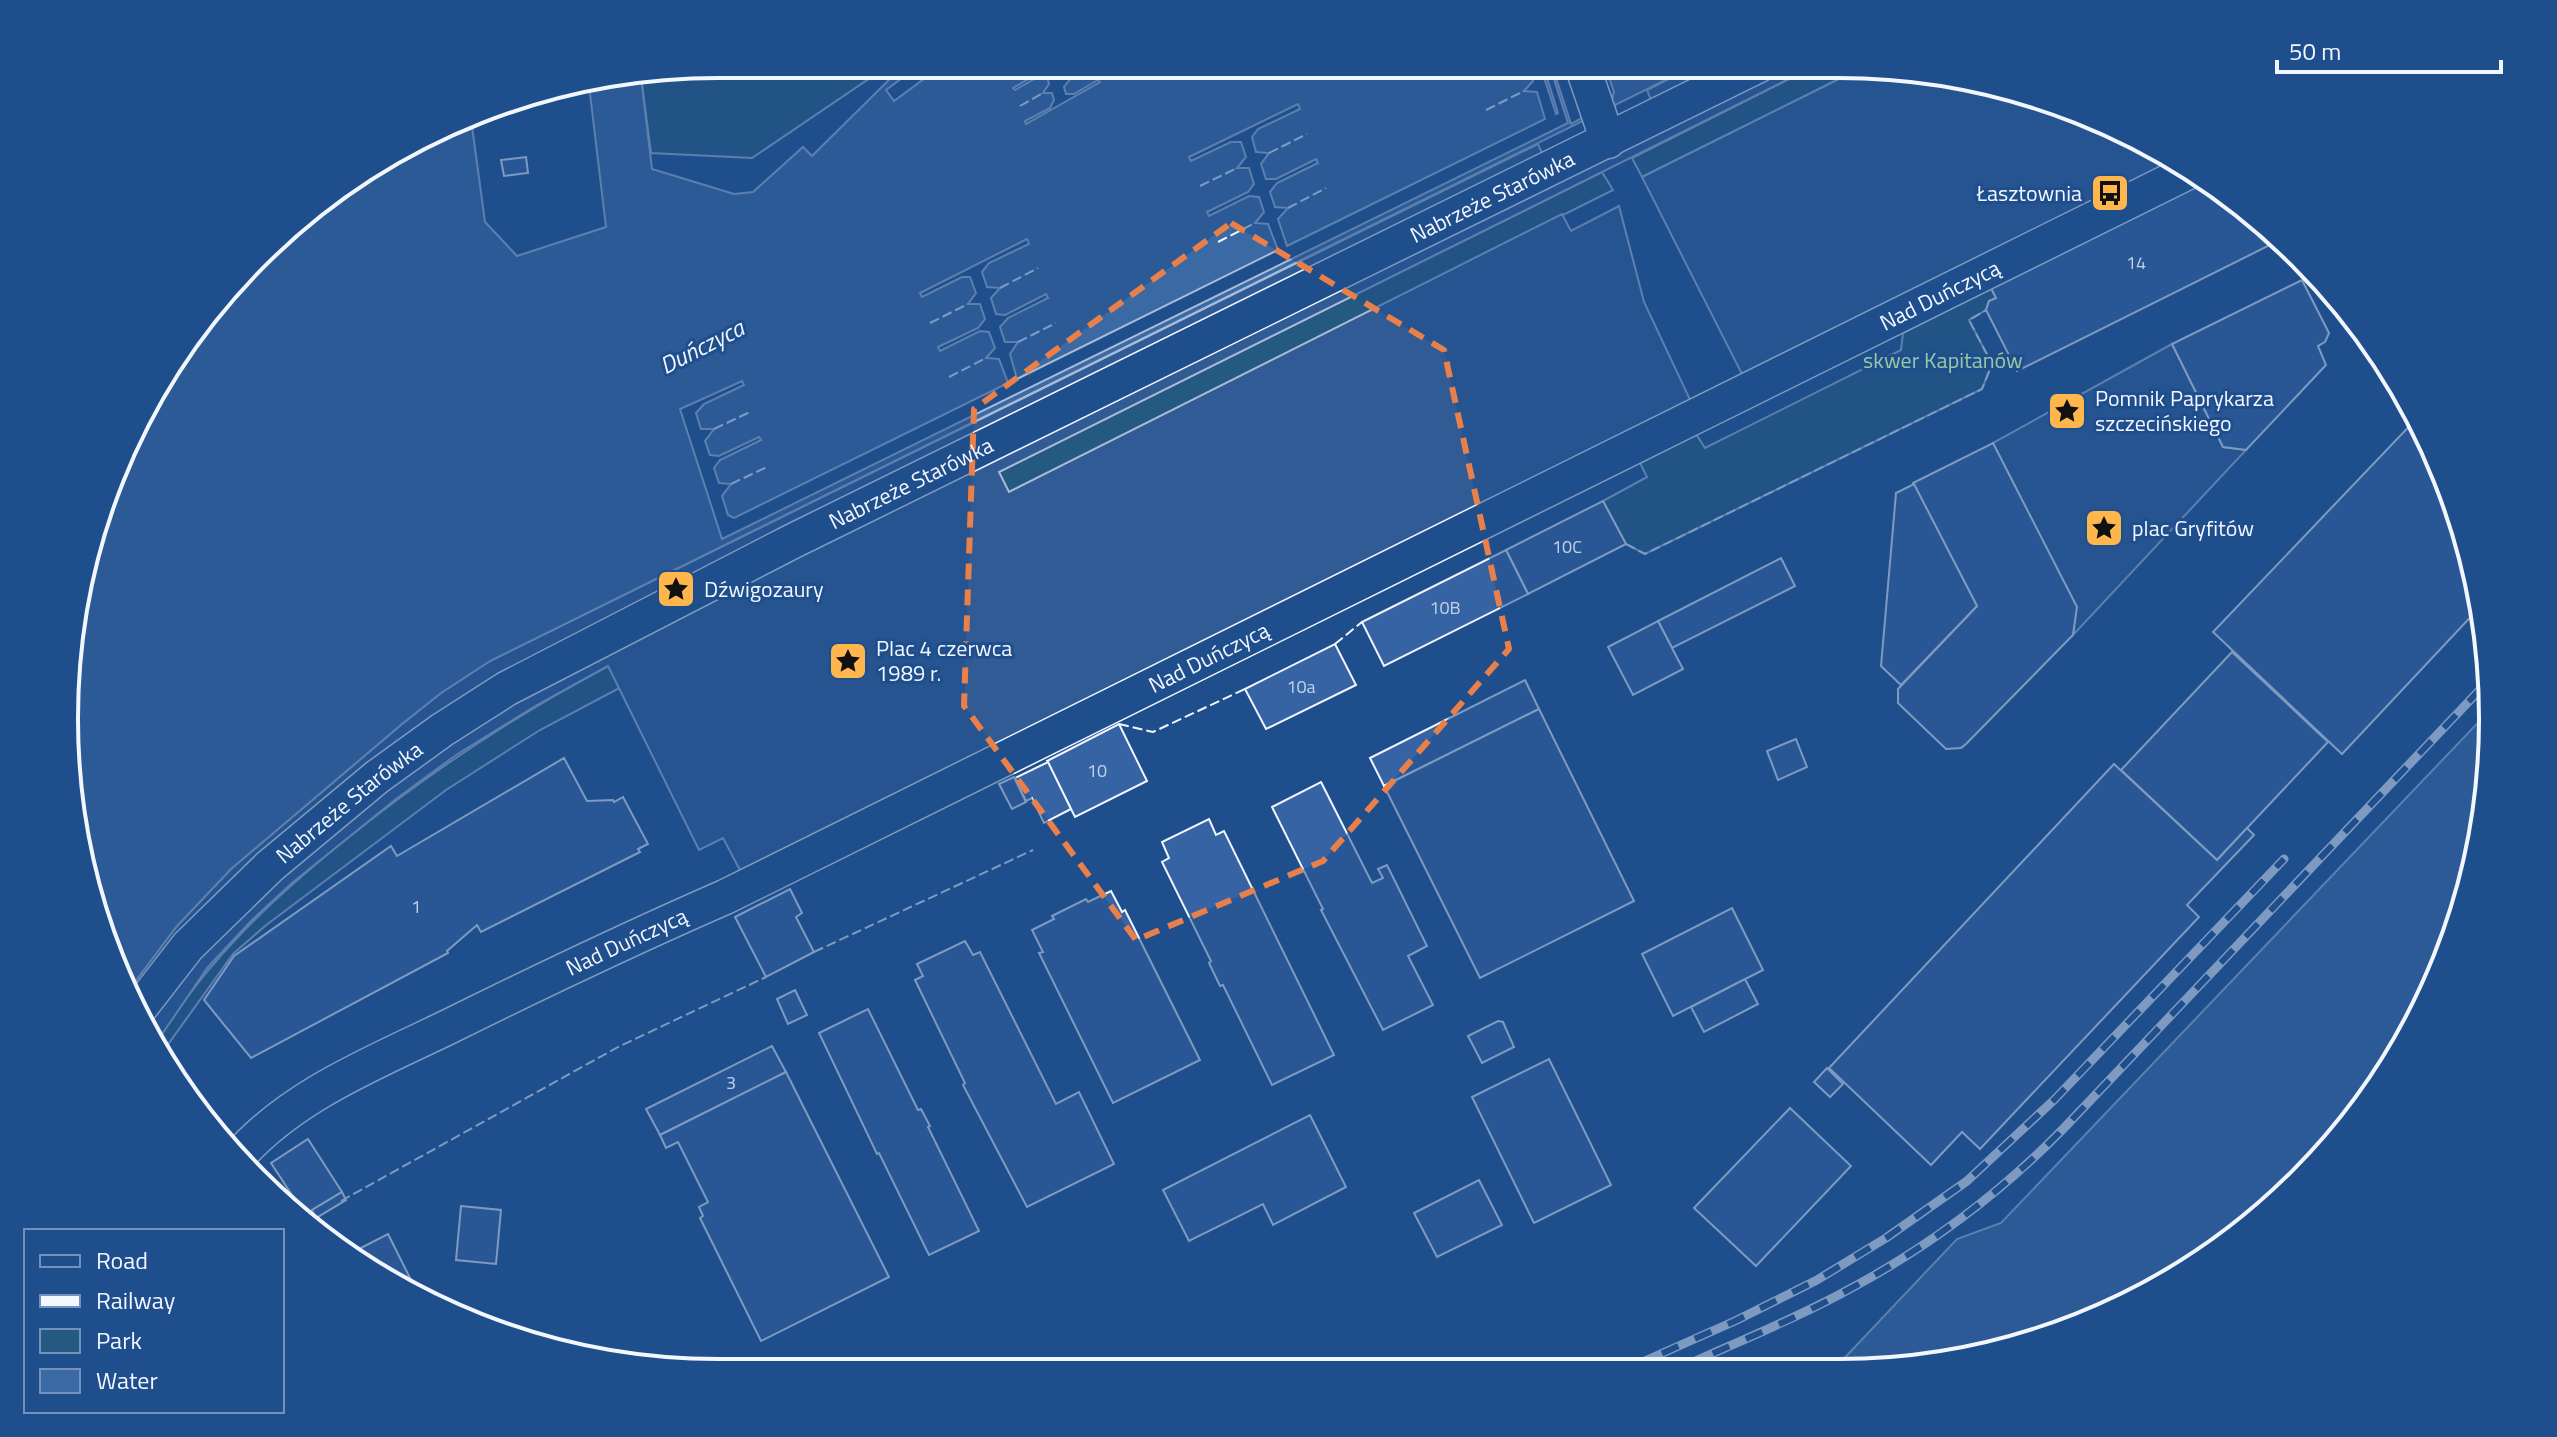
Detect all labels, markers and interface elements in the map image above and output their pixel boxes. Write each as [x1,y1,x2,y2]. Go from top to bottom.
scale bar [2277,24,2501,74]
text: 50 m [2289,33,2341,69]
street label: Nabrzeże Starówka [1404,142,1580,252]
bus stop icon: Łasztownia [2089,172,2131,214]
place label: Łasztownia [1975,176,2082,210]
house number: 14 [2126,249,2146,276]
street label: Nad Duńczycą [1874,251,2006,339]
water label: Duńczyca [653,309,752,383]
park label: skwer Kapitanów [1863,343,2023,377]
place label: Pomnik Paprykarza szczecińskiego [2095,381,2274,440]
place icon: Pomnik Paprykarza szczecińskiego [2046,390,2088,432]
street label: Nabrzeże Starówka [823,428,999,538]
place icon: plac Gryfitów [2083,507,2125,549]
place label: plac Gryfitów [2132,511,2254,545]
house number: 10C [1552,533,1582,560]
place icon: Dźwigozaury [655,568,697,610]
place label: Dźwigozaury [704,572,824,606]
house number: 10B [1429,594,1461,621]
street label: Nad Duńczycą [1143,613,1275,702]
place label: Plac 4 czerwca 1989 r. [876,631,1012,690]
place icon: Plac 4 czerwca 1989 r. [827,640,869,682]
house number: 10a [1286,673,1316,700]
street label: Nabrzeże Starówka [268,733,429,872]
house number: 10 [1087,757,1107,784]
house number: 1 [411,893,421,920]
street label: Nad Duńczycą [560,899,693,985]
house number: 3 [726,1069,736,1096]
legend [24,1229,284,1413]
text: Road [96,1242,148,1278]
text: Railway [96,1282,176,1318]
text: Park [96,1322,142,1358]
text: Water [96,1362,158,1398]

